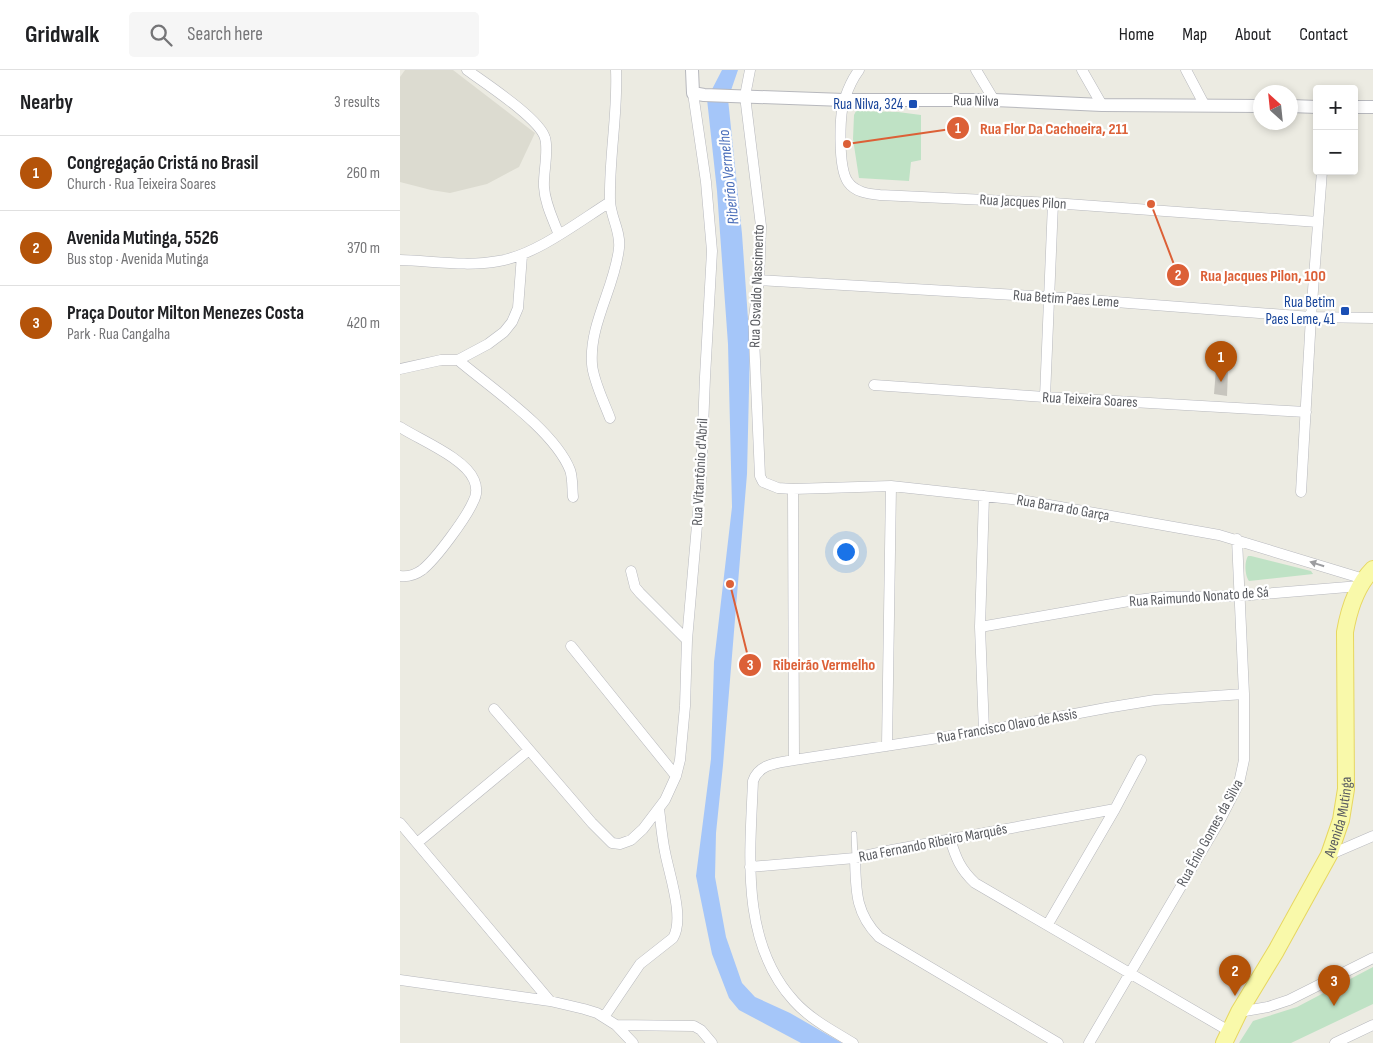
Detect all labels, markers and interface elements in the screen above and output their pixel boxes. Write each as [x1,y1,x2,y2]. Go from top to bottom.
search box [129,12,479,57]
text: Gridwalk [25,20,99,49]
icon: search [147,21,175,49]
text: Search here [187,23,263,46]
text: Home [1119,24,1154,45]
text: Map [1182,24,1207,45]
text: About [1235,24,1271,45]
text: Contact [1299,24,1348,45]
north arrow [1253,85,1298,130]
map controls [1313,85,1358,175]
button: + [1313,85,1358,130]
text: Nearby [20,90,73,115]
street label: Rua Nilva [953,91,999,111]
text: 3 results [334,93,380,112]
place label: Rua Nilva, 324 [833,95,903,114]
marker: Rua Nilva, 324 [907,98,919,110]
callout: Rua Flor Da Cachoeira, 211 [945,112,1138,143]
text: 1 [955,119,961,138]
text: Rua Flor Da Cachoeira, 211 [980,120,1129,139]
water label: Ribeirão Vermelho [715,128,743,225]
button: − [1313,130,1358,175]
text: Congregação Cristã no Brasil [67,152,258,175]
text: 1 [33,164,39,183]
text: 260 m [346,164,380,183]
text: Church · Rua Teixeira Soares [67,175,216,194]
street label: Rua Jacques Pilon [979,190,1067,214]
street label: Rua Osvaldo Nascimento [745,224,769,348]
text: Avenida Mutinga, 5526 [67,227,219,250]
text: 2 [32,239,40,258]
text: 370 m [347,239,380,258]
text: Bus stop · Avenida Mutinga [67,250,209,269]
callout: Rua Jacques Pilon, 100 [1165,259,1336,290]
text: 2 [1175,266,1181,285]
text: Rua Jacques Pilon, 100 [1200,267,1326,286]
street label: Rua Betim Paes Leme [1012,286,1120,312]
place label: Rua Betim Paes Leme, 41 [1265,293,1336,329]
text: Praça Doutor Milton Menezes Costa [67,302,304,325]
marker: Rua Betim Paes Leme, 41 [1339,305,1351,317]
text: 3 [32,314,40,333]
text: 420 m [347,314,380,333]
text: Park · Rua Cangalha [67,325,170,344]
pin: 1 [1205,341,1237,382]
street label: Rua Teixeira Soares [1042,388,1138,412]
street label: Rua Vitantônio d'Abril [688,418,712,526]
street label: Rua Barra do Garça [1015,490,1111,526]
your location [833,539,859,565]
one-way arrow [1309,560,1324,568]
street label: Rua Raimundo Nonato de Sá [1129,583,1270,611]
callout: Ribeirão Vermelho [738,649,885,680]
text: 3 [747,656,754,675]
text: Ribeirão Vermelho [773,656,875,675]
street label: Rua Francisco Olavo de Assis [935,704,1079,748]
street label: Rua Ênio Gomes da Silva [1173,776,1248,890]
street label: Avenida Mutinga [1319,776,1355,860]
street label: Rua Fernando Ribeiro Marquês [857,819,1009,867]
pin: 2 [1219,955,1251,996]
pin: 3 [1318,965,1350,1006]

